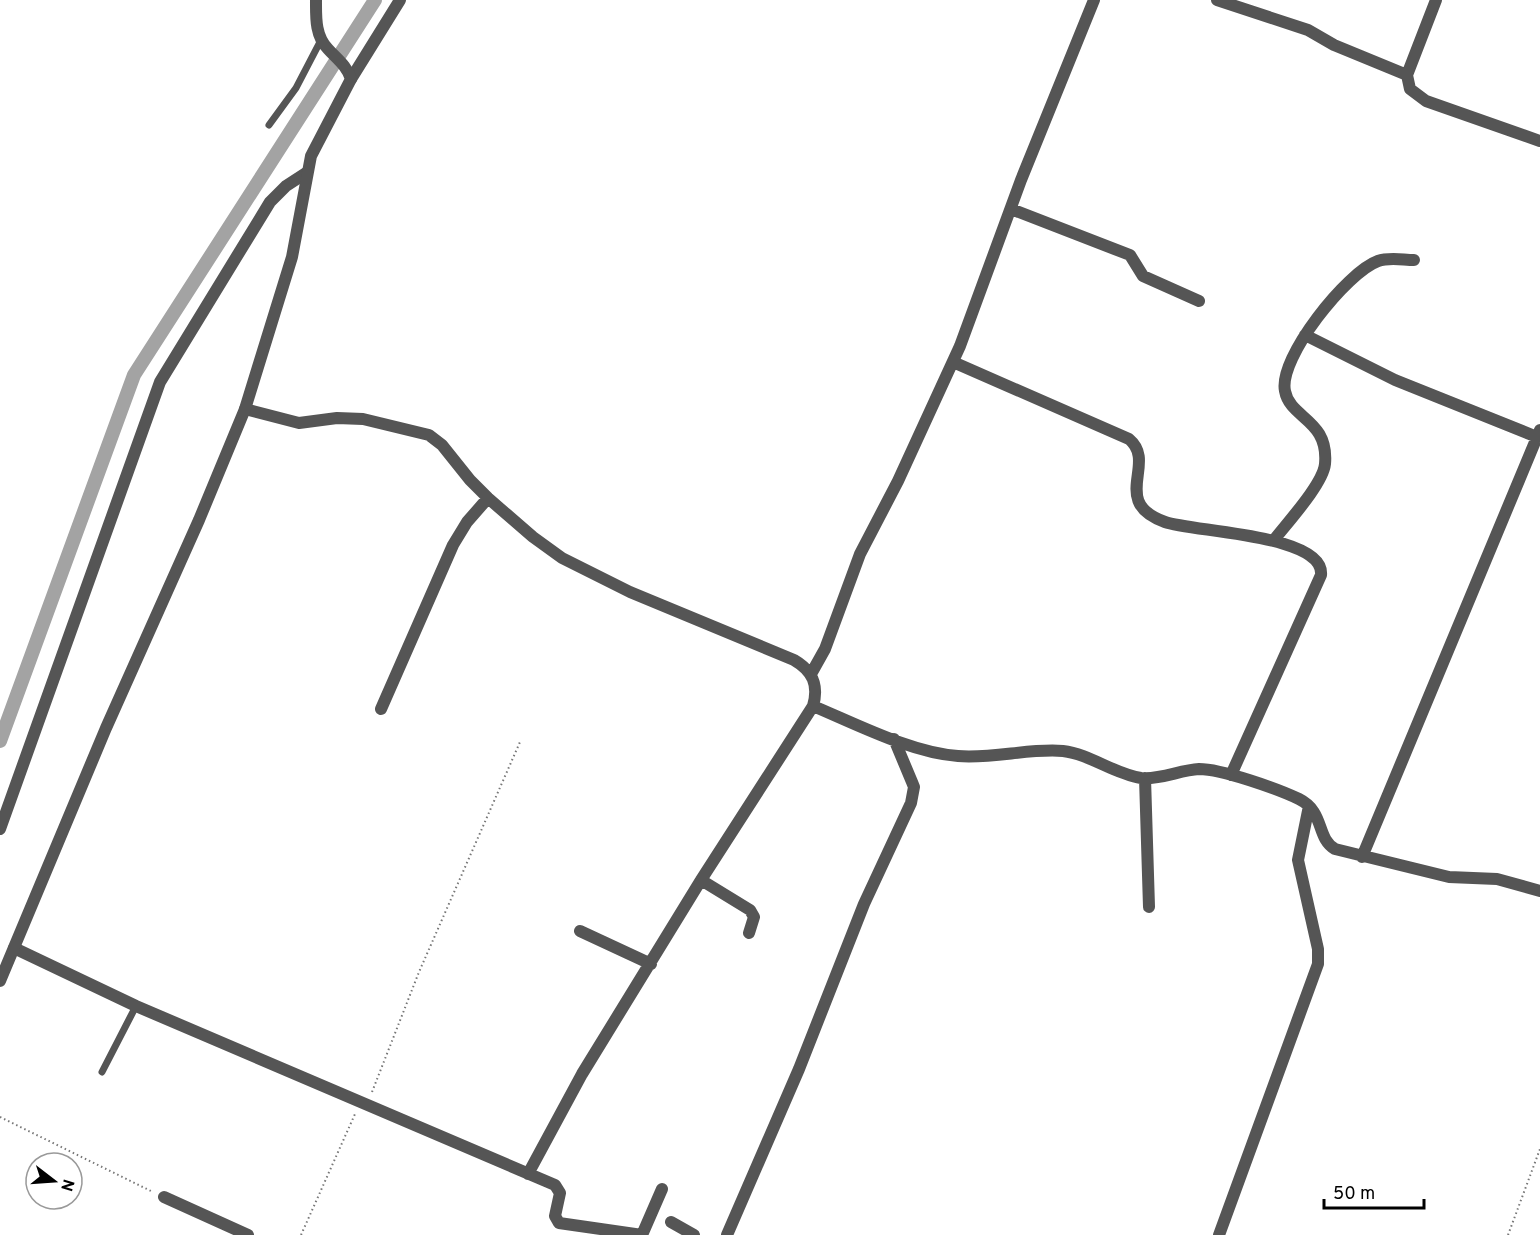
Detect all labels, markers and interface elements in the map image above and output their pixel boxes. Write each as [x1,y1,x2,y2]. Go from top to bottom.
north arrow [24,1151,84,1211]
scale bar [1324,1172,1424,1210]
text: N [55,1176,78,1193]
text: 50 m [1333,1183,1375,1206]

